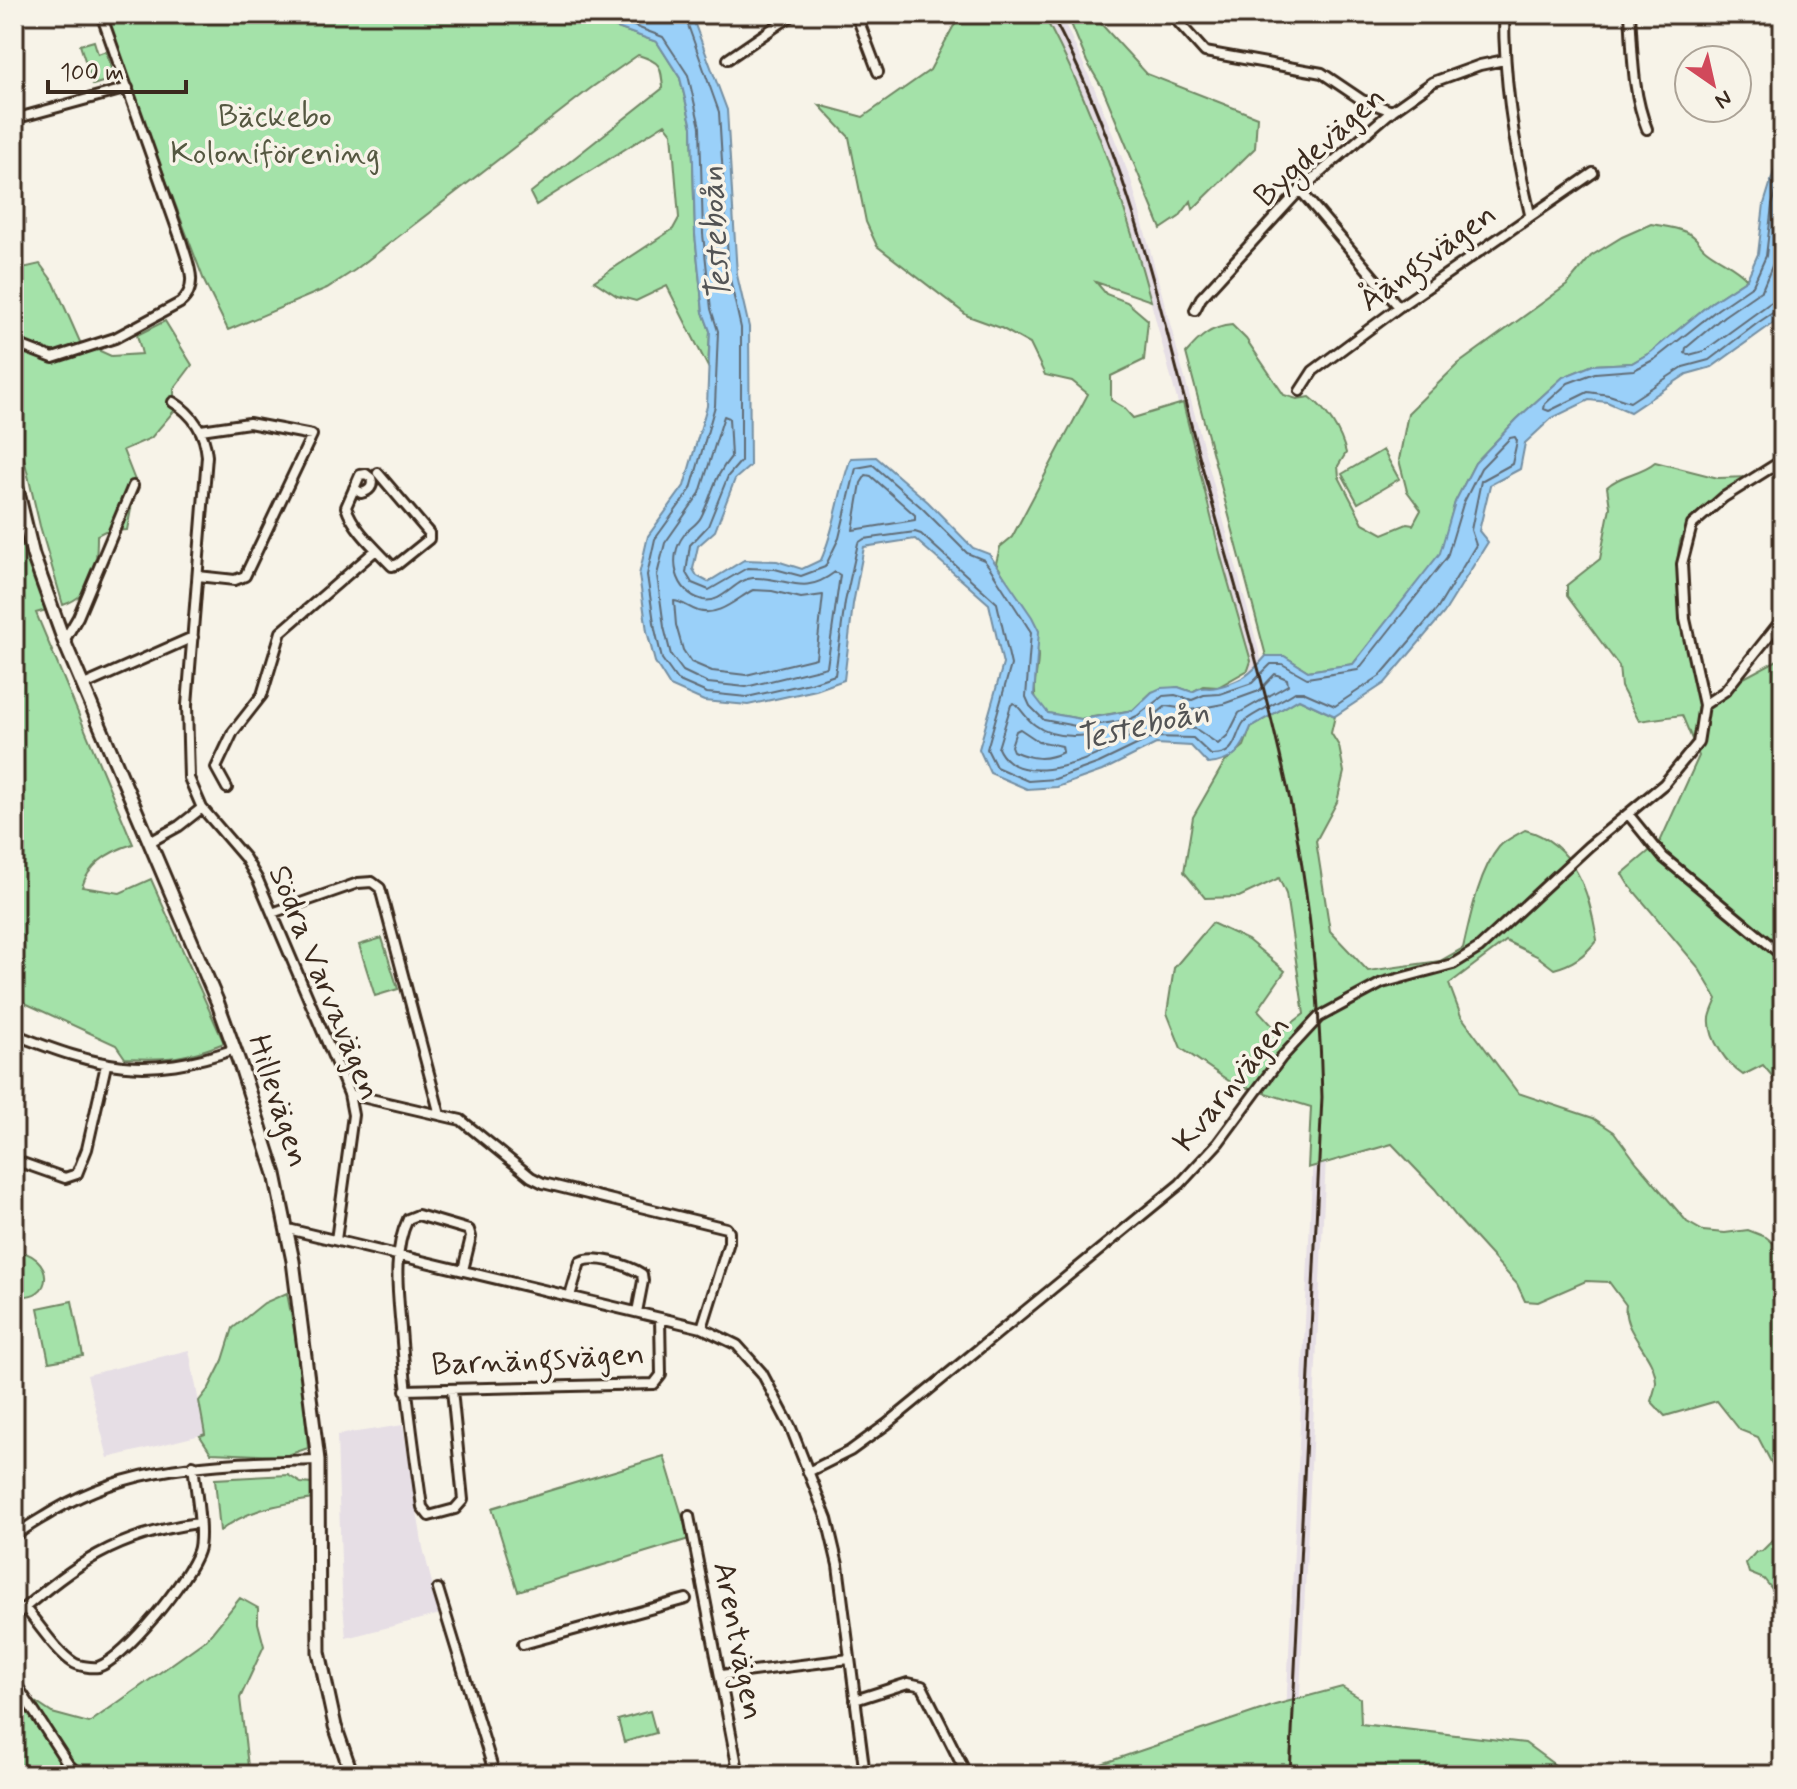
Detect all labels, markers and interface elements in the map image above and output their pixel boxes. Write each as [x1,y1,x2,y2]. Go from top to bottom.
scale bar [48,44,186,94]
north arrow [1673,44,1753,124]
text: 100 m [60,58,124,89]
street label: Bygdevägen [1245,77,1396,219]
text: N [1709,83,1737,115]
park label: Bäckebo Koloniförening [170,96,380,175]
water label: Testeboån [689,165,743,303]
street label: Åängsvägen [1351,194,1507,324]
water label: Testeboån [1071,689,1213,763]
street label: Södra Varvavägen [258,859,390,1107]
street label: Kvarnvägen [1164,1007,1300,1161]
street label: Hillevägen [237,1030,319,1172]
street label: Barnängsvägen [430,1333,646,1390]
street label: Arentvägen [702,1558,774,1724]

